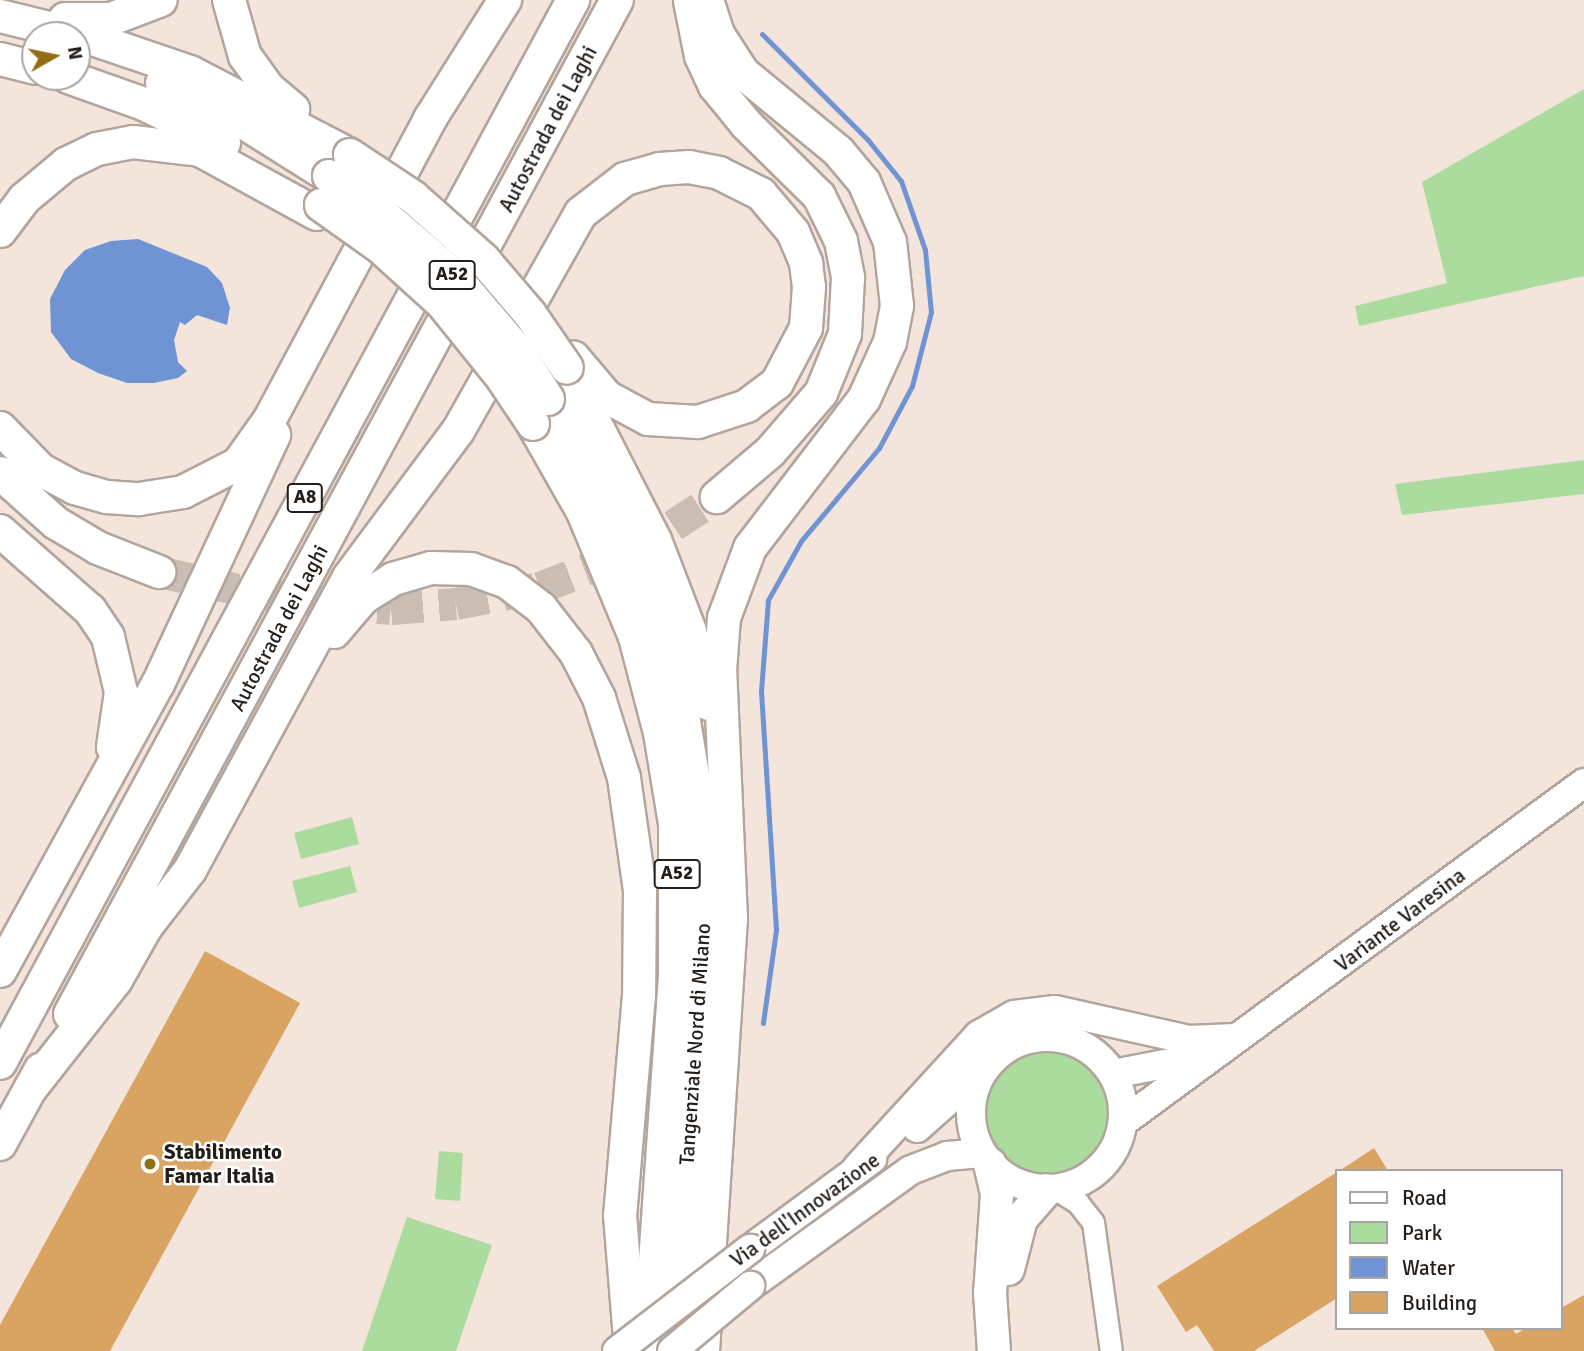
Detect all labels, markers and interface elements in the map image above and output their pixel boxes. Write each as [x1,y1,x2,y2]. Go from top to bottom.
north arrow [21,21,91,91]
street label: Autostrada dei Laghi [494,42,602,216]
text: N [62,45,88,61]
road number: A52 [428,260,476,290]
road number: A8 [286,482,324,513]
street label: Autostrada dei Laghi [225,541,333,715]
road number: A52 [652,859,702,890]
street label: Variante Varesina [1330,863,1470,977]
street label: Tangenziale Nord di Milano [674,922,716,1166]
place label: Stabilimento Famar Italia [164,1139,282,1189]
street label: Via dell'Innovazione [725,1147,885,1273]
marker: Stabilimento Famar Italia [142,1156,158,1172]
legend [1336,1169,1563,1330]
text: Road [1402,1185,1447,1211]
text: Park [1402,1220,1442,1246]
text: Water [1402,1255,1455,1281]
text: Building [1402,1290,1477,1316]

